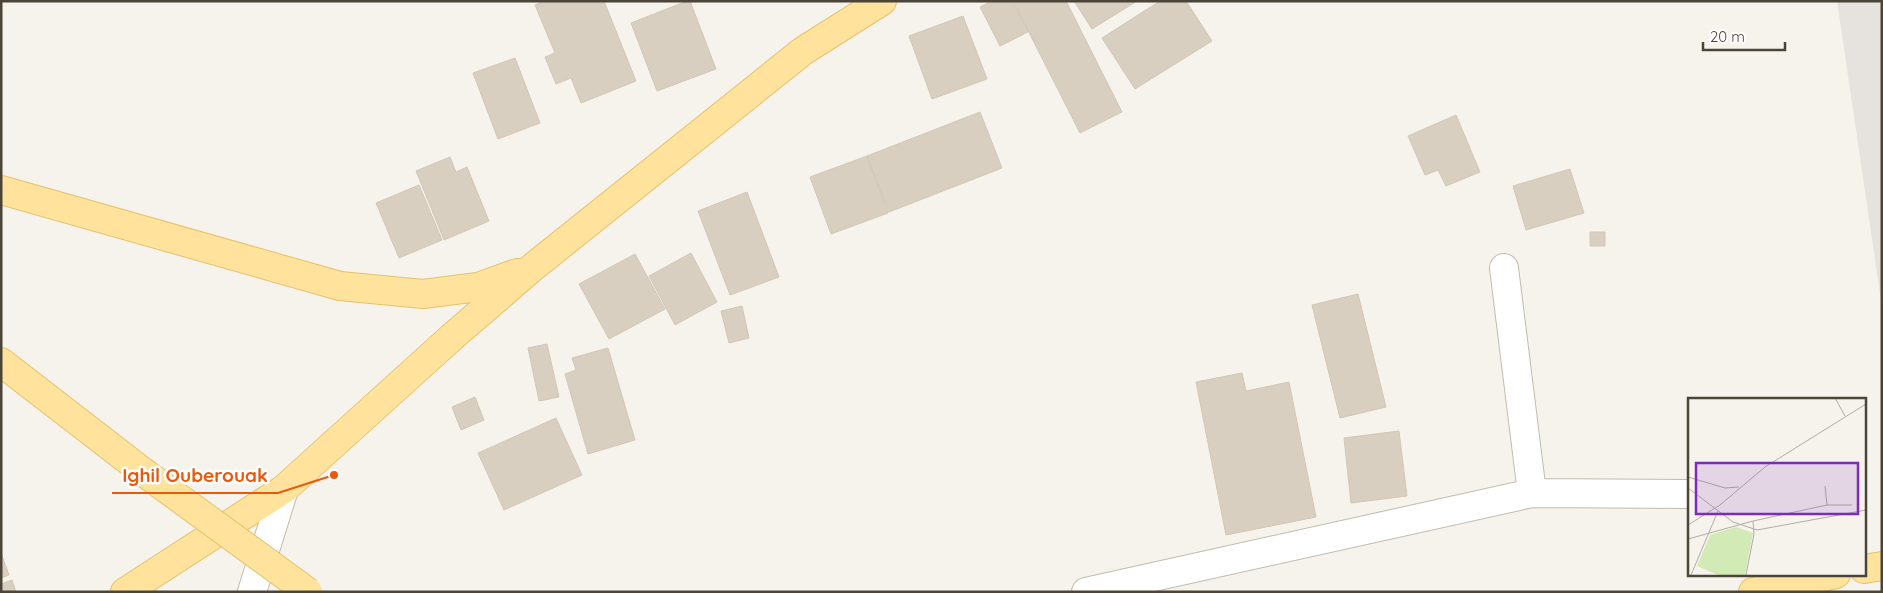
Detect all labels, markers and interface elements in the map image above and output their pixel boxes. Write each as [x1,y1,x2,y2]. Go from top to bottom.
scale bar [1703,20,1786,52]
text: 20 m [1710,27,1745,46]
inset map [1688,398,1866,576]
callout: Ighil Ouberouak [112,459,278,493]
text: Ighil Ouberouak [122,463,268,487]

